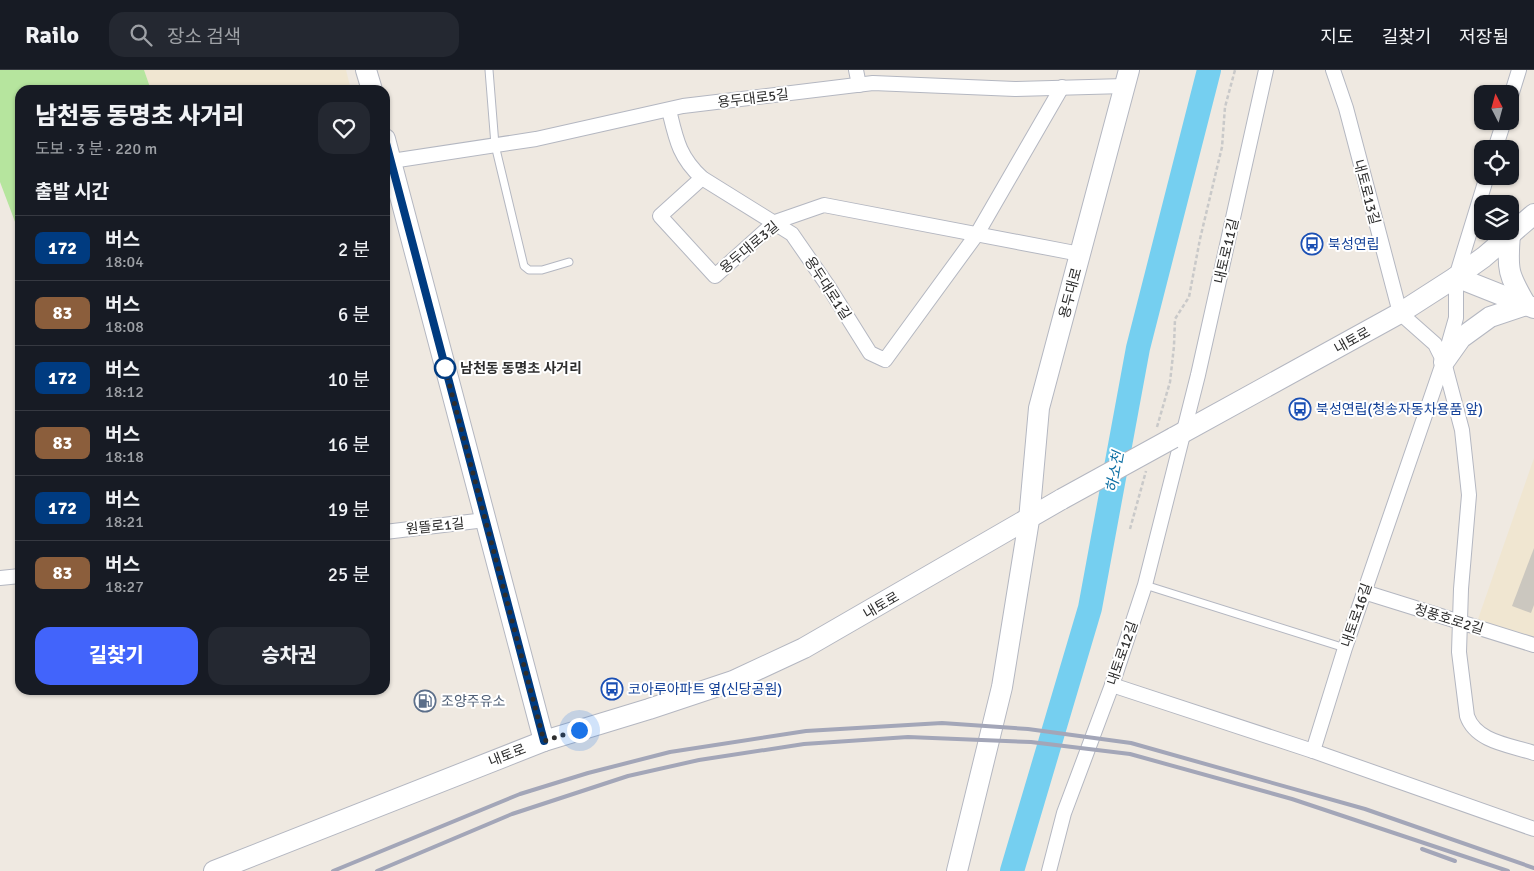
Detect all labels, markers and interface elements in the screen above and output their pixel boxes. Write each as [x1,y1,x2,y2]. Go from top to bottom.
search box [109,12,459,57]
text: Railo [25,20,79,50]
icon: search [127,21,155,49]
text: 장소 검색 [167,25,241,49]
text: 지도 [1321,26,1354,48]
text: 길찾기 [1382,26,1431,48]
text: 저장됨 [1459,26,1509,48]
north arrow [1474,85,1519,130]
map controls [1474,85,1519,240]
street label: 용두대로5길 [716,86,790,111]
text: 남천동 동명초 사거리 [35,101,244,131]
button: heart [318,102,370,154]
text: 도보 · 3 분 · 220 m [35,139,157,159]
button: locate [1474,140,1519,185]
street label: 내토로13길 [1350,158,1383,227]
text: 출발 시간 [35,180,109,204]
button: layers [1474,195,1519,240]
street label: 내토로11길 [1211,217,1242,285]
street label: 용두대로3길 [716,218,782,277]
text: 버스 [105,228,140,252]
bus stop icon: 북성연립 [1300,232,1324,256]
place label: 북성연립 [1328,236,1380,253]
text: 172 [48,237,77,259]
text: 2 분 [338,238,370,262]
text: 18:04 [105,252,144,272]
street label: 용두대로1길 [801,253,854,323]
street label: 용두대로 [1056,266,1085,320]
text: 버스 [105,293,140,317]
text: 83 [53,302,72,324]
text: 6 분 [338,303,370,327]
text: 18:08 [105,317,144,337]
street label: 내토로 [1331,324,1373,357]
marker: 남천동 동명초 사거리 [434,357,456,379]
text: 버스 [105,358,140,382]
place label: 남천동 동명초 사거리 [460,360,582,377]
text: 172 [48,367,77,389]
text: 10 분 [328,368,370,392]
text: 18:12 [105,382,144,402]
bus stop icon: 북성연립(청송자동차용품 앞) [1288,397,1312,421]
place label: 북성연립(청송자동차용품 앞) [1316,401,1483,418]
text: 버스 [105,423,140,447]
text: 83 [53,432,72,454]
text: 16 분 [328,433,370,457]
text: 18:18 [105,447,144,467]
water label: 하소천 [1103,448,1128,494]
text: 버스 [105,488,140,512]
text: 172 [48,497,77,519]
text: 19 분 [328,498,370,522]
text: 18:21 [105,512,144,532]
street label: 원뜰로1길 [405,515,465,538]
text: 버스 [105,553,140,577]
text: 83 [53,562,72,584]
text: 25 분 [328,563,370,587]
text: 18:27 [105,577,144,597]
street label: 내토로16길 [1338,581,1375,649]
street label: 내토로 [860,588,902,622]
street label: 청풍호로2길 [1412,601,1486,638]
street label: 내토로12길 [1104,619,1141,687]
button: 길찾기 [35,627,198,685]
button: 승차권 [208,627,370,685]
bus stop icon: 코아루아파트 옆(신당공원) [600,677,624,701]
place label: 코아루아파트 옆(신당공원) [628,681,782,698]
fuel station icon: 조양주유소 [413,689,437,713]
place label: 조양주유소 [441,693,506,710]
your location [567,718,592,743]
street label: 내토로 [486,741,528,770]

